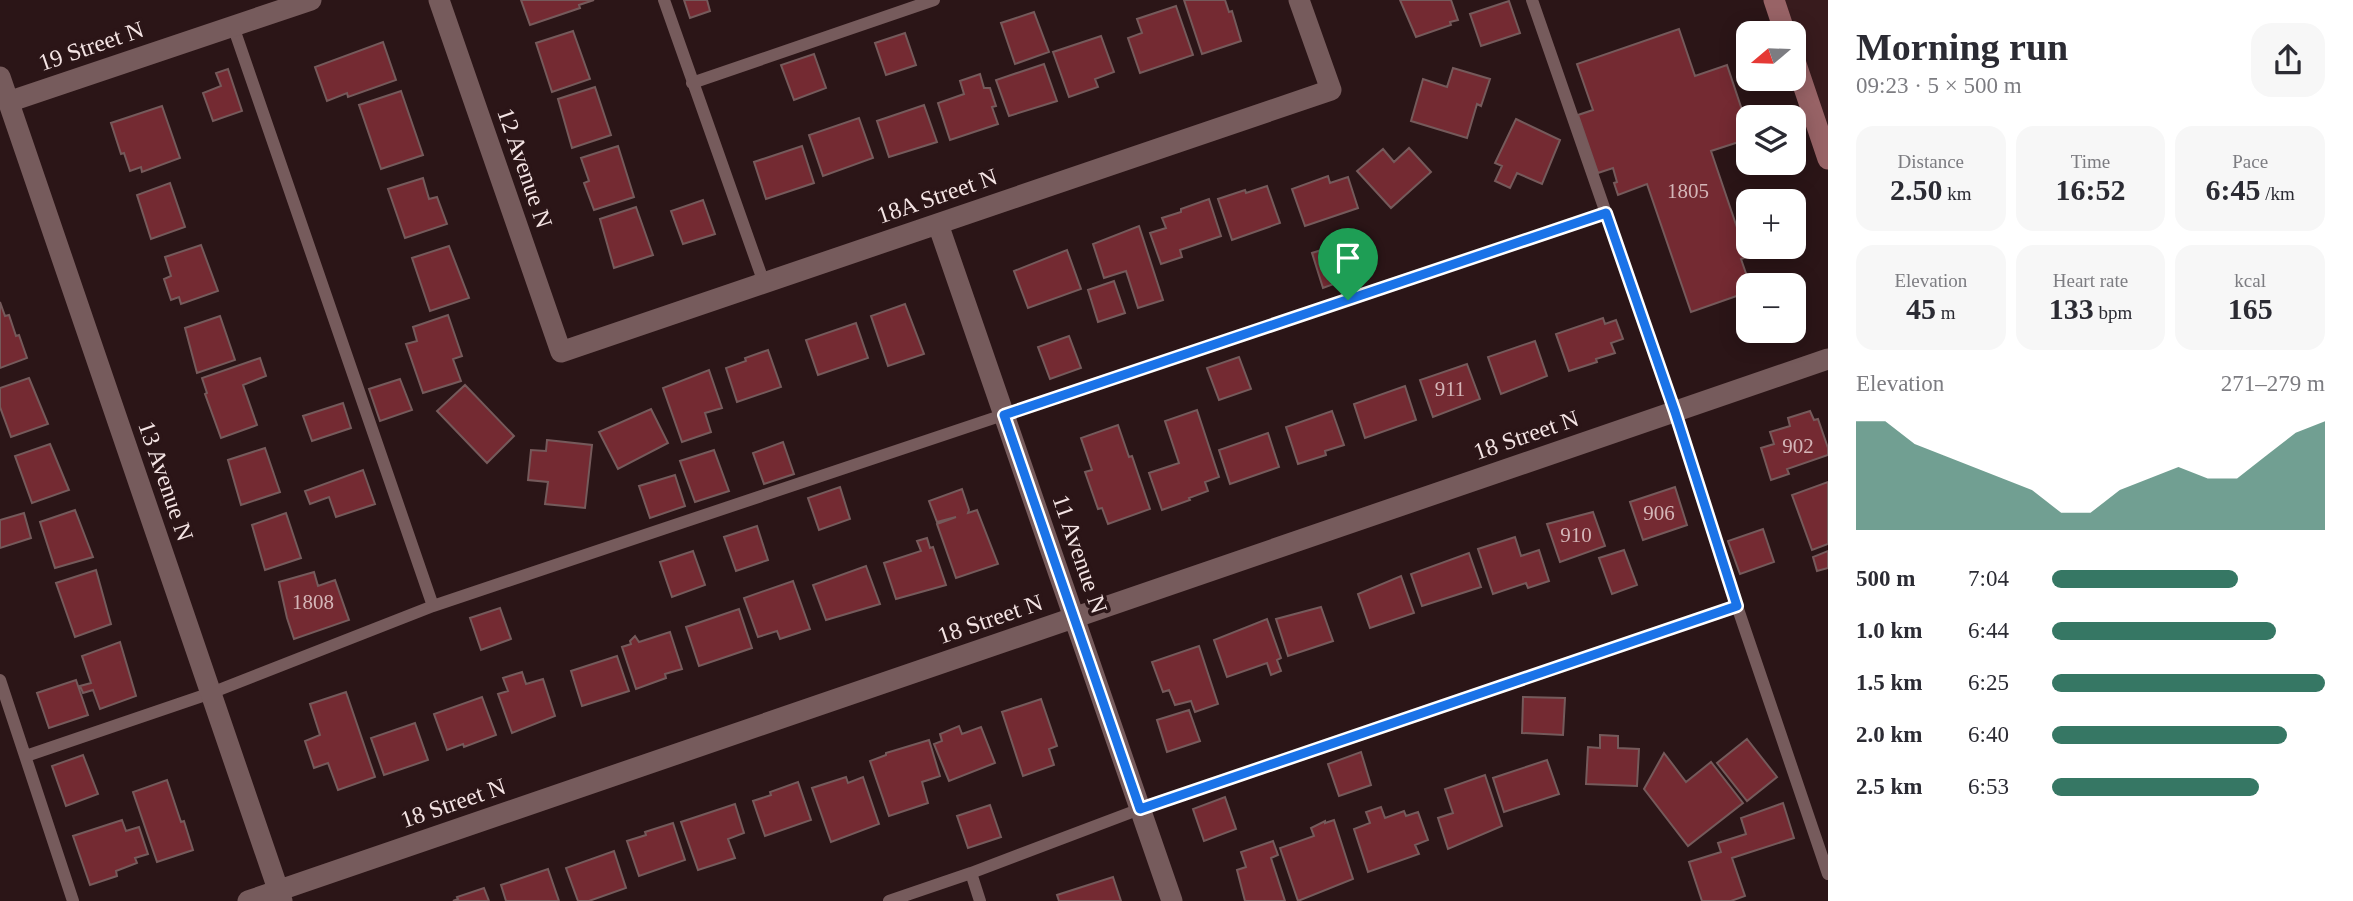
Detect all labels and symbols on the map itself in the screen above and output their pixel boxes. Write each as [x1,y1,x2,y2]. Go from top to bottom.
street label: 19 Street N [35,16,147,76]
north arrow [1736,21,1806,91]
street label: 12 Avenue N [492,105,558,231]
street label: 18A Street N [874,163,1000,229]
house number: 1805 [1667,179,1709,203]
pin [1318,228,1378,300]
house number: 911 [1435,377,1465,401]
street label: 18 Street N [1470,405,1582,465]
street label: 13 Avenue N [133,418,199,544]
house number: 902 [1782,434,1814,458]
street label: 11 Avenue N [1048,491,1112,617]
house number: 906 [1643,501,1675,525]
house number: 910 [1560,523,1592,547]
street label: 18 Street N [934,589,1046,649]
house number: 1808 [292,590,334,614]
street label: 18 Street N [397,773,509,833]

